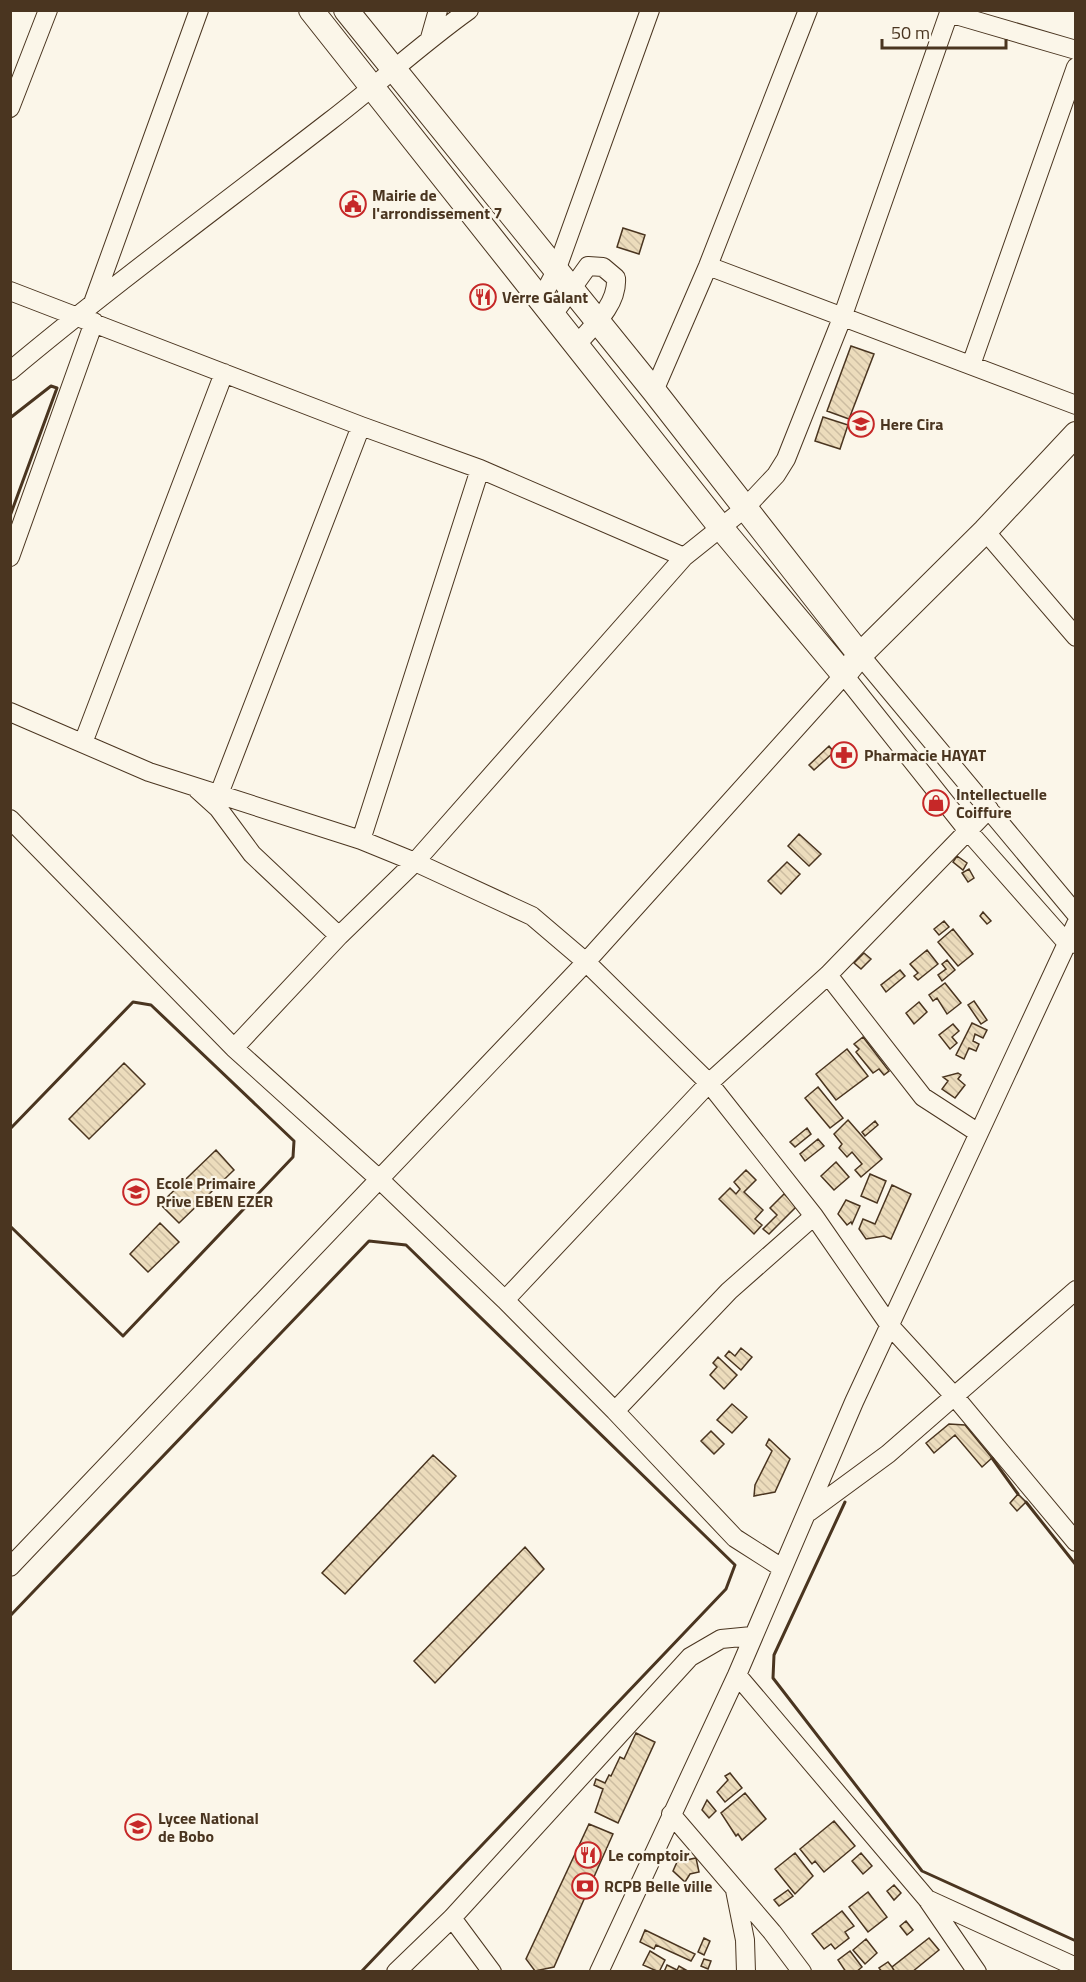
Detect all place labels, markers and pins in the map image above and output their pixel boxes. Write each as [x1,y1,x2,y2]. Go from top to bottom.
place label: Mairie de l'arrondissement 7 [372,183,503,225]
public building icon: Mairie de l'arrondissement 7 [338,189,368,219]
restaurant icon: Verre Galant [468,282,498,312]
place label: Verre Galant [502,285,588,309]
school or university icon: Here Cira [846,409,876,439]
place label: Here Cira [880,412,943,436]
pharmacy icon: Pharmacie HAYAT [829,740,859,770]
place label: Pharmacie HAYAT [864,743,987,767]
place label: Intellectuelle Coiffure [956,782,1047,824]
shop icon: Intellectuelle Coiffure [921,788,951,818]
place label: Ecole Primaire Prive EBEN EZER [156,1171,273,1213]
school or university icon: Ecole Primaire Prive EBEN EZER [121,1177,151,1207]
place label: Lycee National de Bobo [158,1806,259,1848]
school or university icon: Lycee National de Bobo [123,1812,153,1842]
restaurant icon: Le comptoir [573,1840,603,1870]
place label: Le comptoir [608,1843,689,1867]
bank icon: RCPB Belle ville [570,1871,600,1901]
place label: RCPB Belle ville [604,1874,712,1898]

